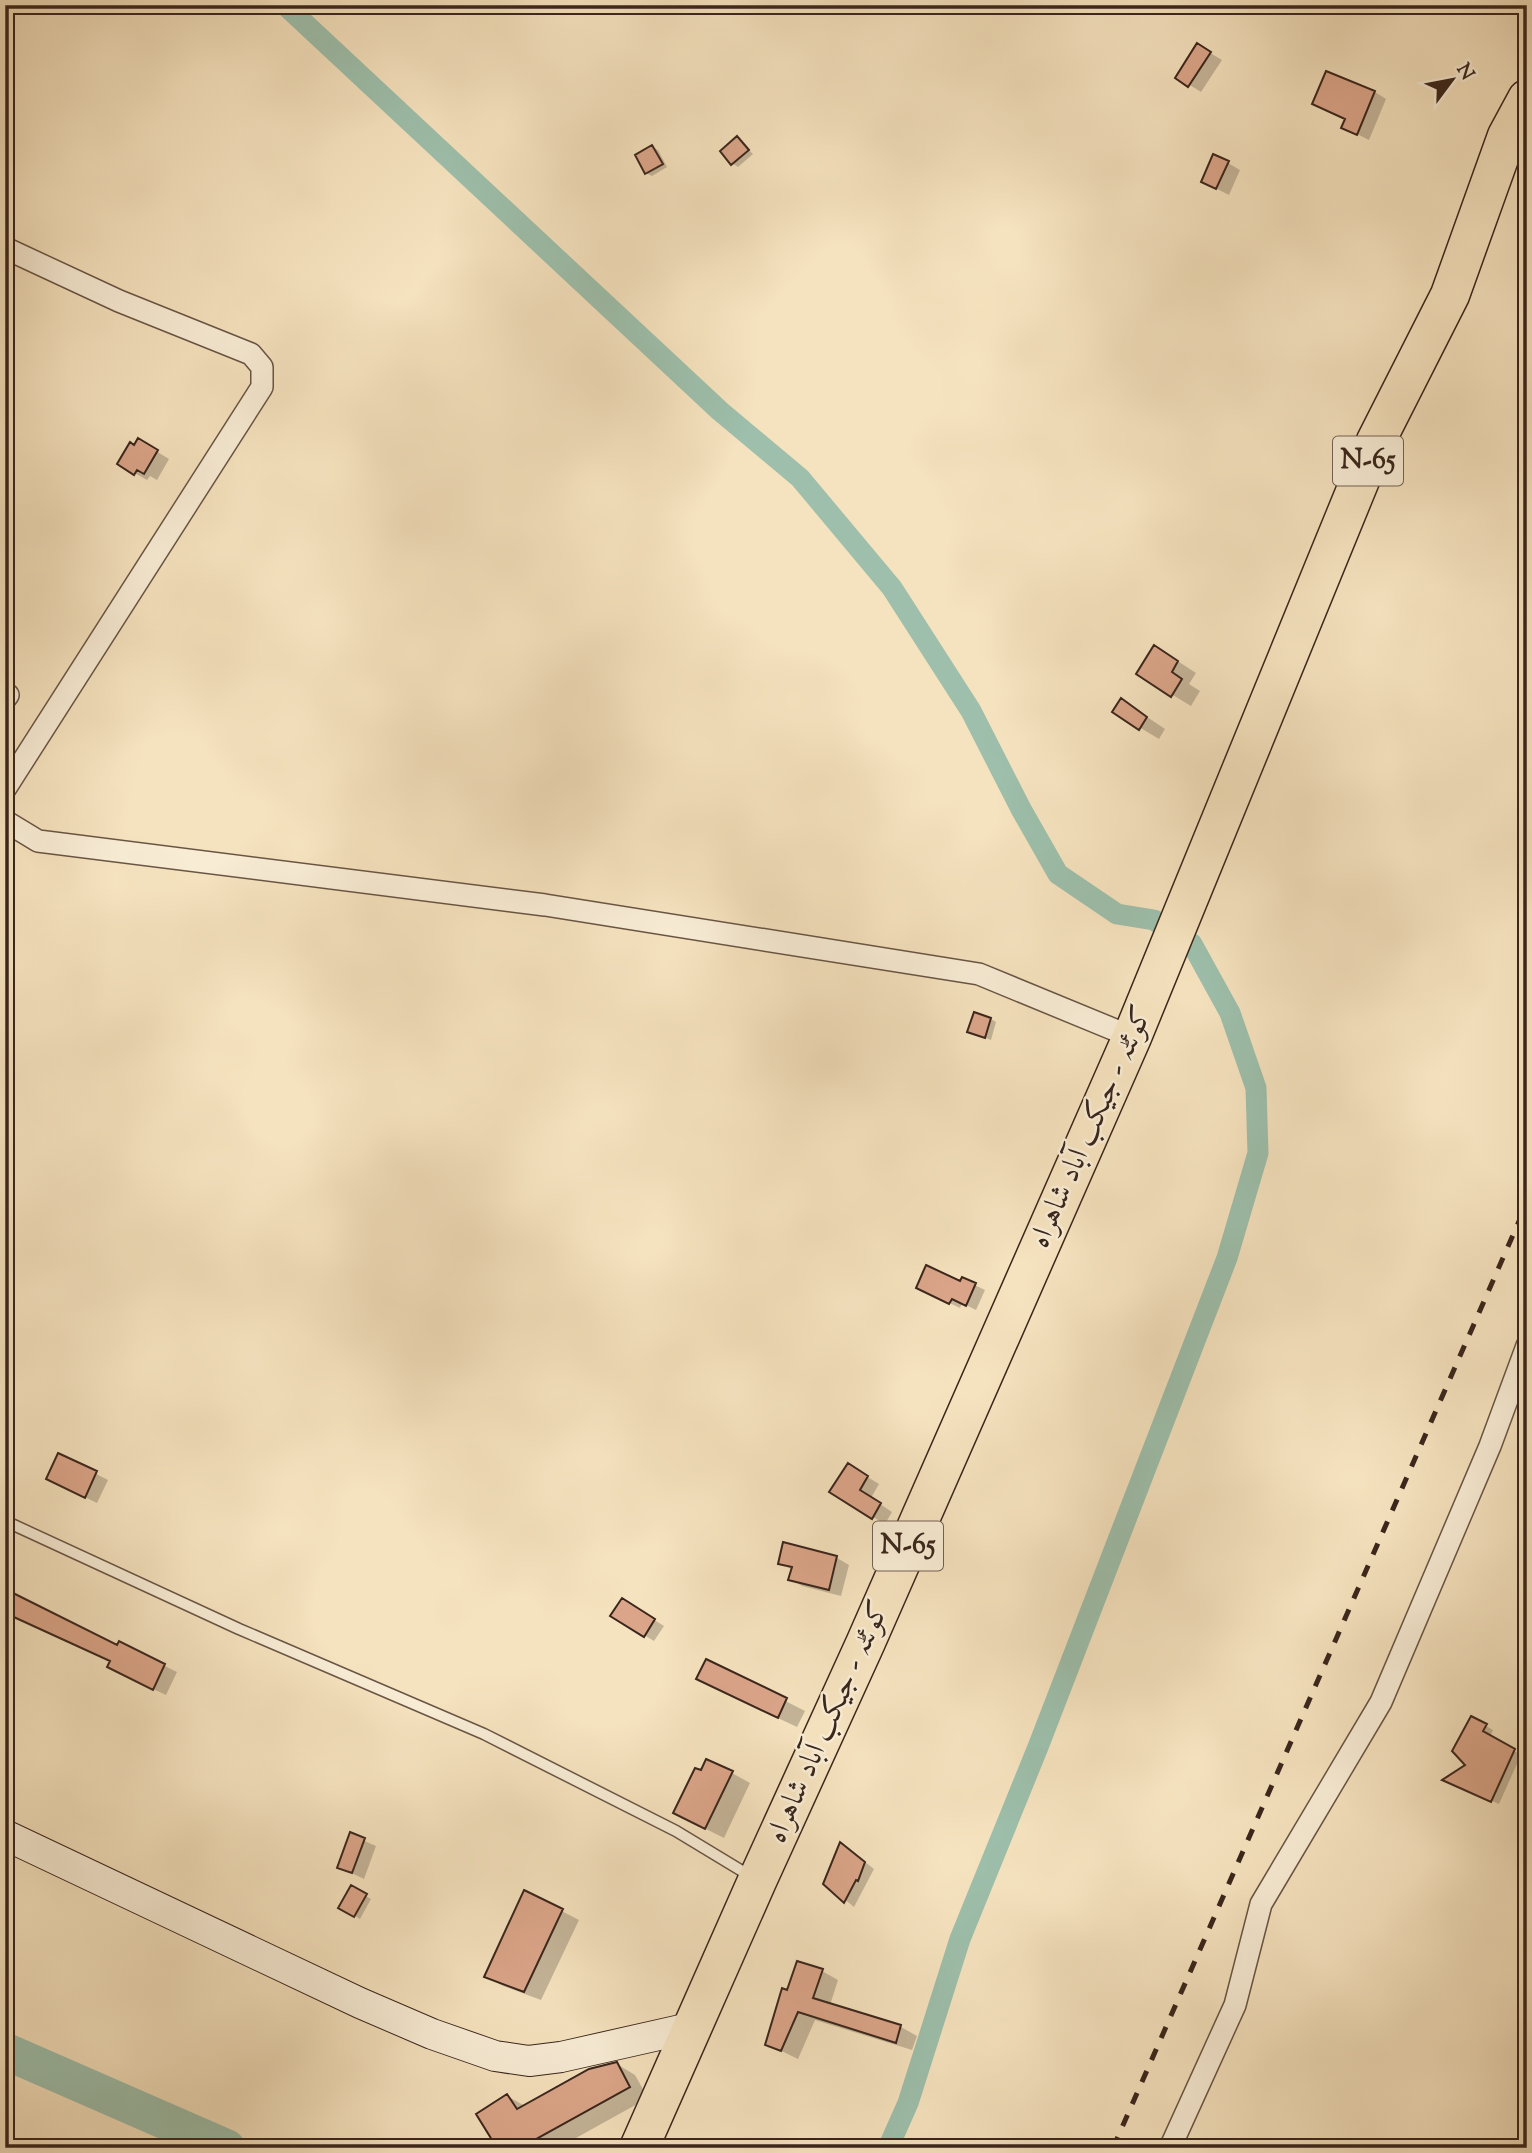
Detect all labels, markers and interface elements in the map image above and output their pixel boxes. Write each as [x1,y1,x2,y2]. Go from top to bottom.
north arrow [1416,46,1486,116]
text: N [1449,59,1480,86]
road number: N-65 [1333,436,1403,486]
street label: کوئٹہ - جیکب آباد شاہراہ [1019,999,1165,1255]
road number: N-65 [873,1522,943,1570]
street label: کوئٹہ - جیکب آباد شاہراہ [756,1594,902,1850]

